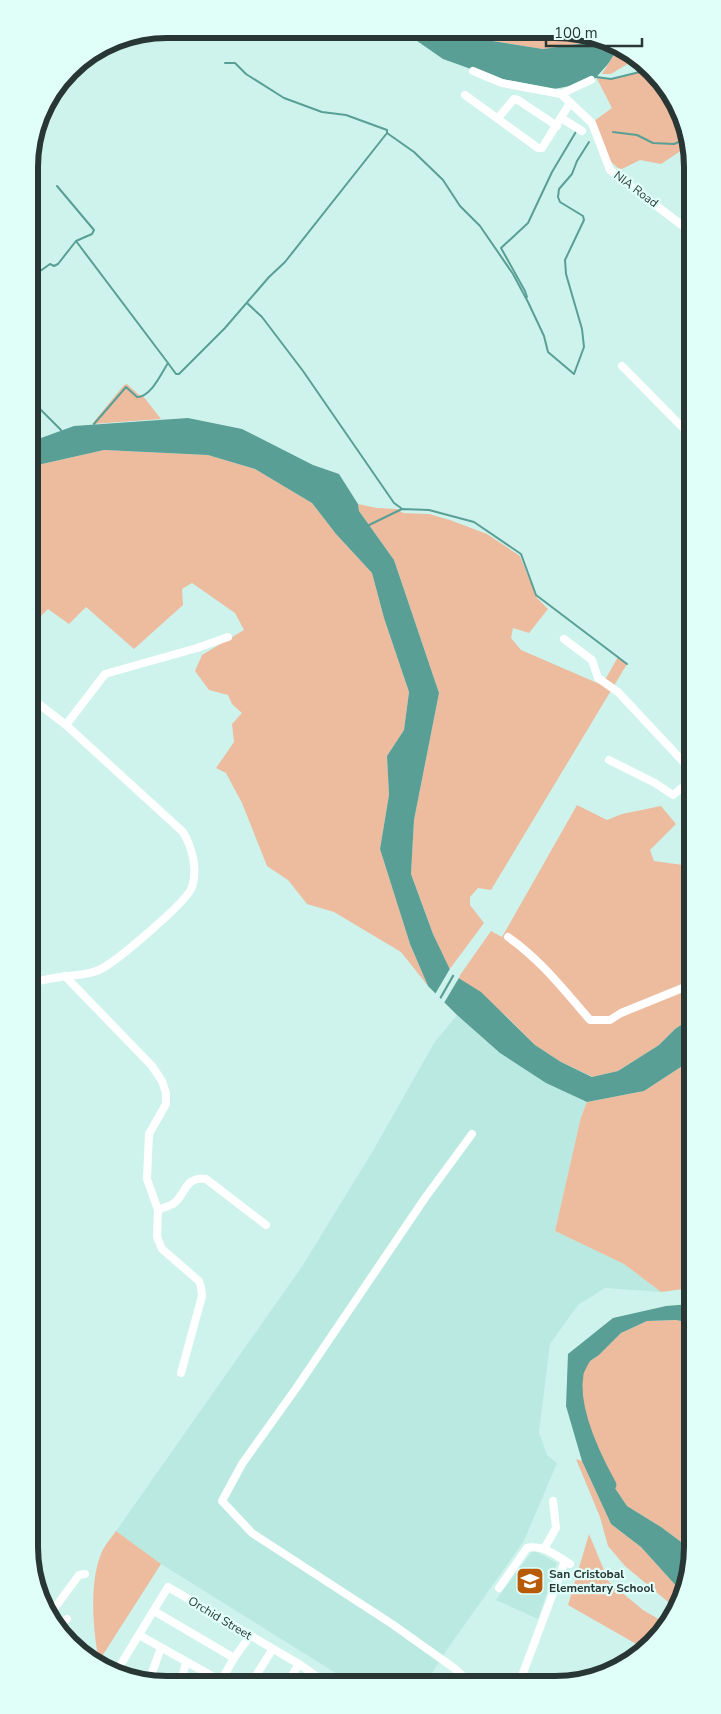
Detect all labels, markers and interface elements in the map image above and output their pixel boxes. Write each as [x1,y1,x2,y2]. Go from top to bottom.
scale bar [546,15,642,47]
text: 100 m [554,23,598,43]
street label: NIA Road [611,167,661,211]
school or university icon: San Cristobal Elementary School [515,1566,545,1596]
place label: San Cristobal Elementary School [549,1566,654,1596]
street label: Orchid Street [185,1593,255,1644]

